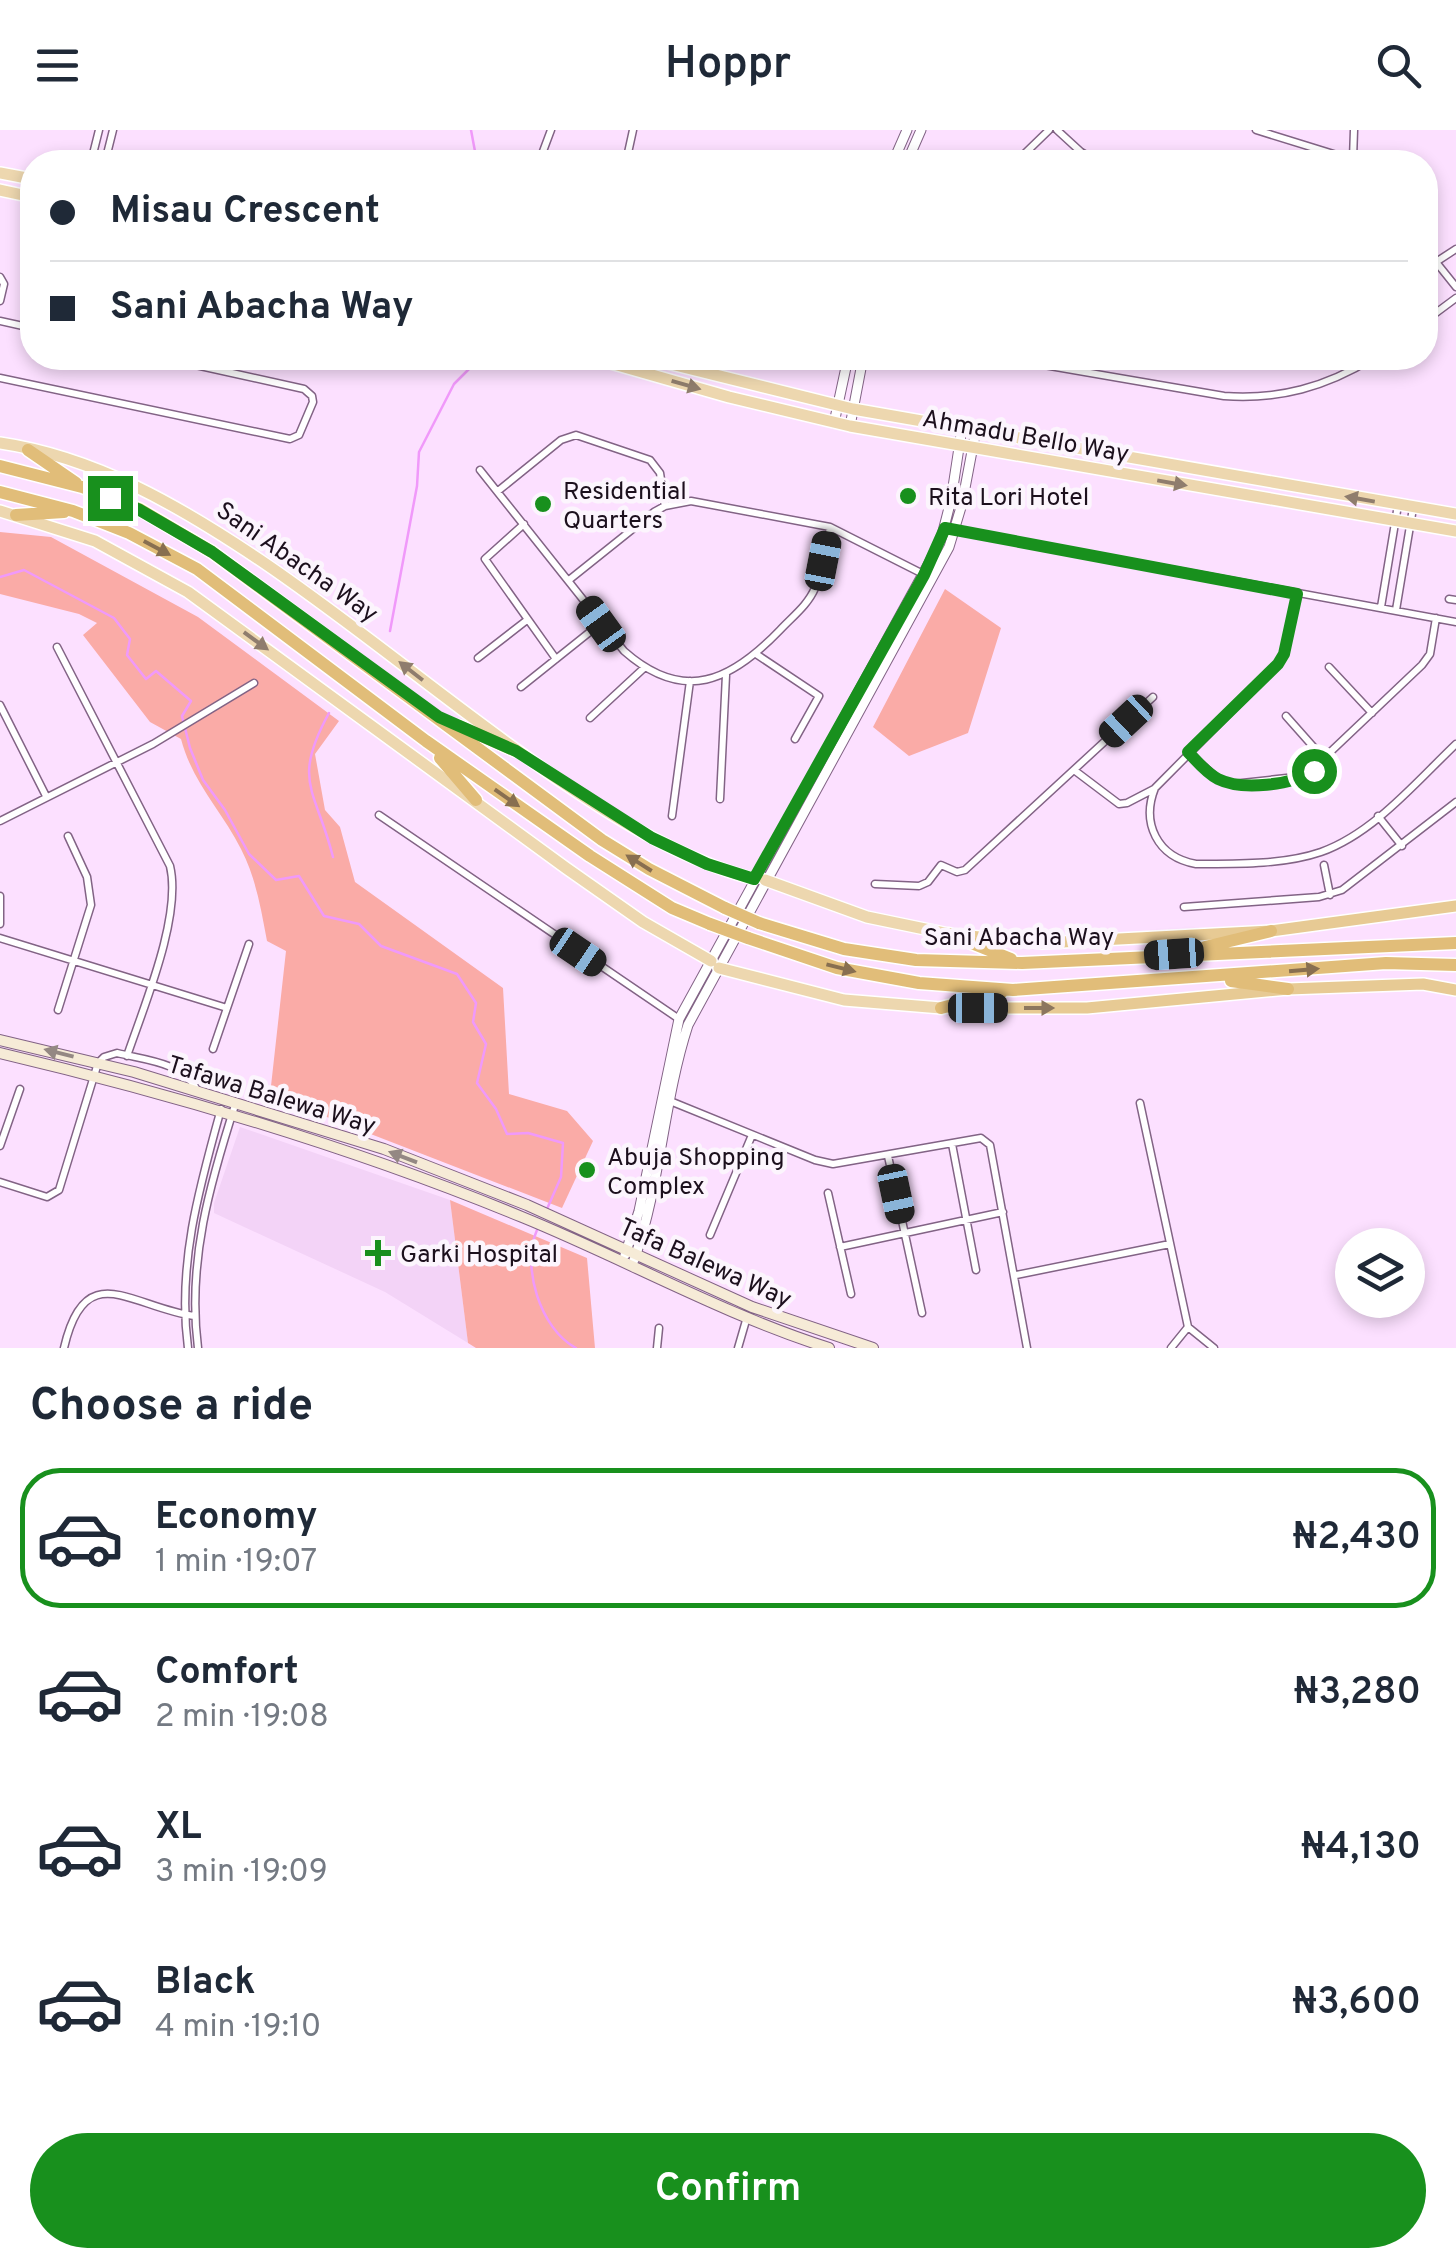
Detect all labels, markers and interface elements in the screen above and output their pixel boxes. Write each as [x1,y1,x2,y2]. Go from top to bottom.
text: Hoppr [665,37,791,94]
icon: menu [30,38,85,93]
icon: search [1371,38,1426,93]
text: Misau Crescent [110,188,380,237]
text: Sani Abacha Way [110,284,414,333]
one-way arrow [671,378,702,393]
street label: Ahmadu Bello Way [920,404,1131,472]
route end [88,476,133,521]
one-way arrow [1157,476,1188,491]
place label: Residential Quarters [563,477,687,538]
place label: Rita Lori Hotel [928,483,1089,515]
marker: Rita Lori Hotel [897,485,919,507]
one-way arrow [1343,490,1375,506]
marker: Residential Quarters [532,493,554,515]
street label: Sani Abacha Way [209,496,384,631]
car [803,529,843,593]
one-way arrow [143,539,171,556]
car [571,591,631,657]
one-way arrow [243,631,269,650]
one-way arrow [398,661,424,682]
car [1094,690,1158,752]
route start [1292,749,1337,794]
one-way arrow [493,788,520,807]
one-way arrow [625,855,653,872]
car [545,923,611,981]
street label: Sani Abacha Way [924,923,1114,955]
car [1143,937,1205,971]
one-way arrow [826,961,857,976]
one-way arrow [1288,961,1320,977]
car [948,993,1008,1023]
one-way arrow [1023,1000,1055,1016]
one-way arrow [43,1045,74,1061]
street label: Tafawa Balewa Way [163,1050,379,1144]
place label: Abuja Shopping Complex [607,1143,785,1204]
one-way arrow [388,1148,418,1164]
marker: Abuja Shopping Complex [576,1159,598,1181]
car [875,1162,917,1226]
street label: Tafa Balewa Way [613,1212,796,1317]
map controls [1335,1228,1425,1318]
button: layers [1335,1228,1425,1318]
marker: Garki Hospital [365,1240,391,1266]
place label: Garki Hospital [400,1240,558,1272]
text: Choose a ride [30,1379,313,1436]
icon: car [35,1493,125,1583]
text: Economy [155,1494,317,1543]
text: ₦2,430 [1292,1514,1421,1563]
text: 1 min · 19:07 [155,1543,317,1583]
icon: car [35,1648,125,1738]
text: Comfort [155,1649,299,1698]
text: ₦3,280 [1293,1669,1421,1718]
text: 2 min · 19:08 [155,1698,329,1738]
icon: car [35,1803,125,1893]
text: XL [155,1804,202,1853]
text: ₦4,130 [1301,1824,1421,1873]
text: 3 min · 19:09 [155,1853,328,1893]
icon: car [35,1958,125,2048]
text: Black [155,1959,255,2008]
text: ₦3,600 [1292,1979,1421,2028]
text: 4 min · 19:10 [155,2008,321,2048]
button: Confirm [30,2133,1426,2248]

